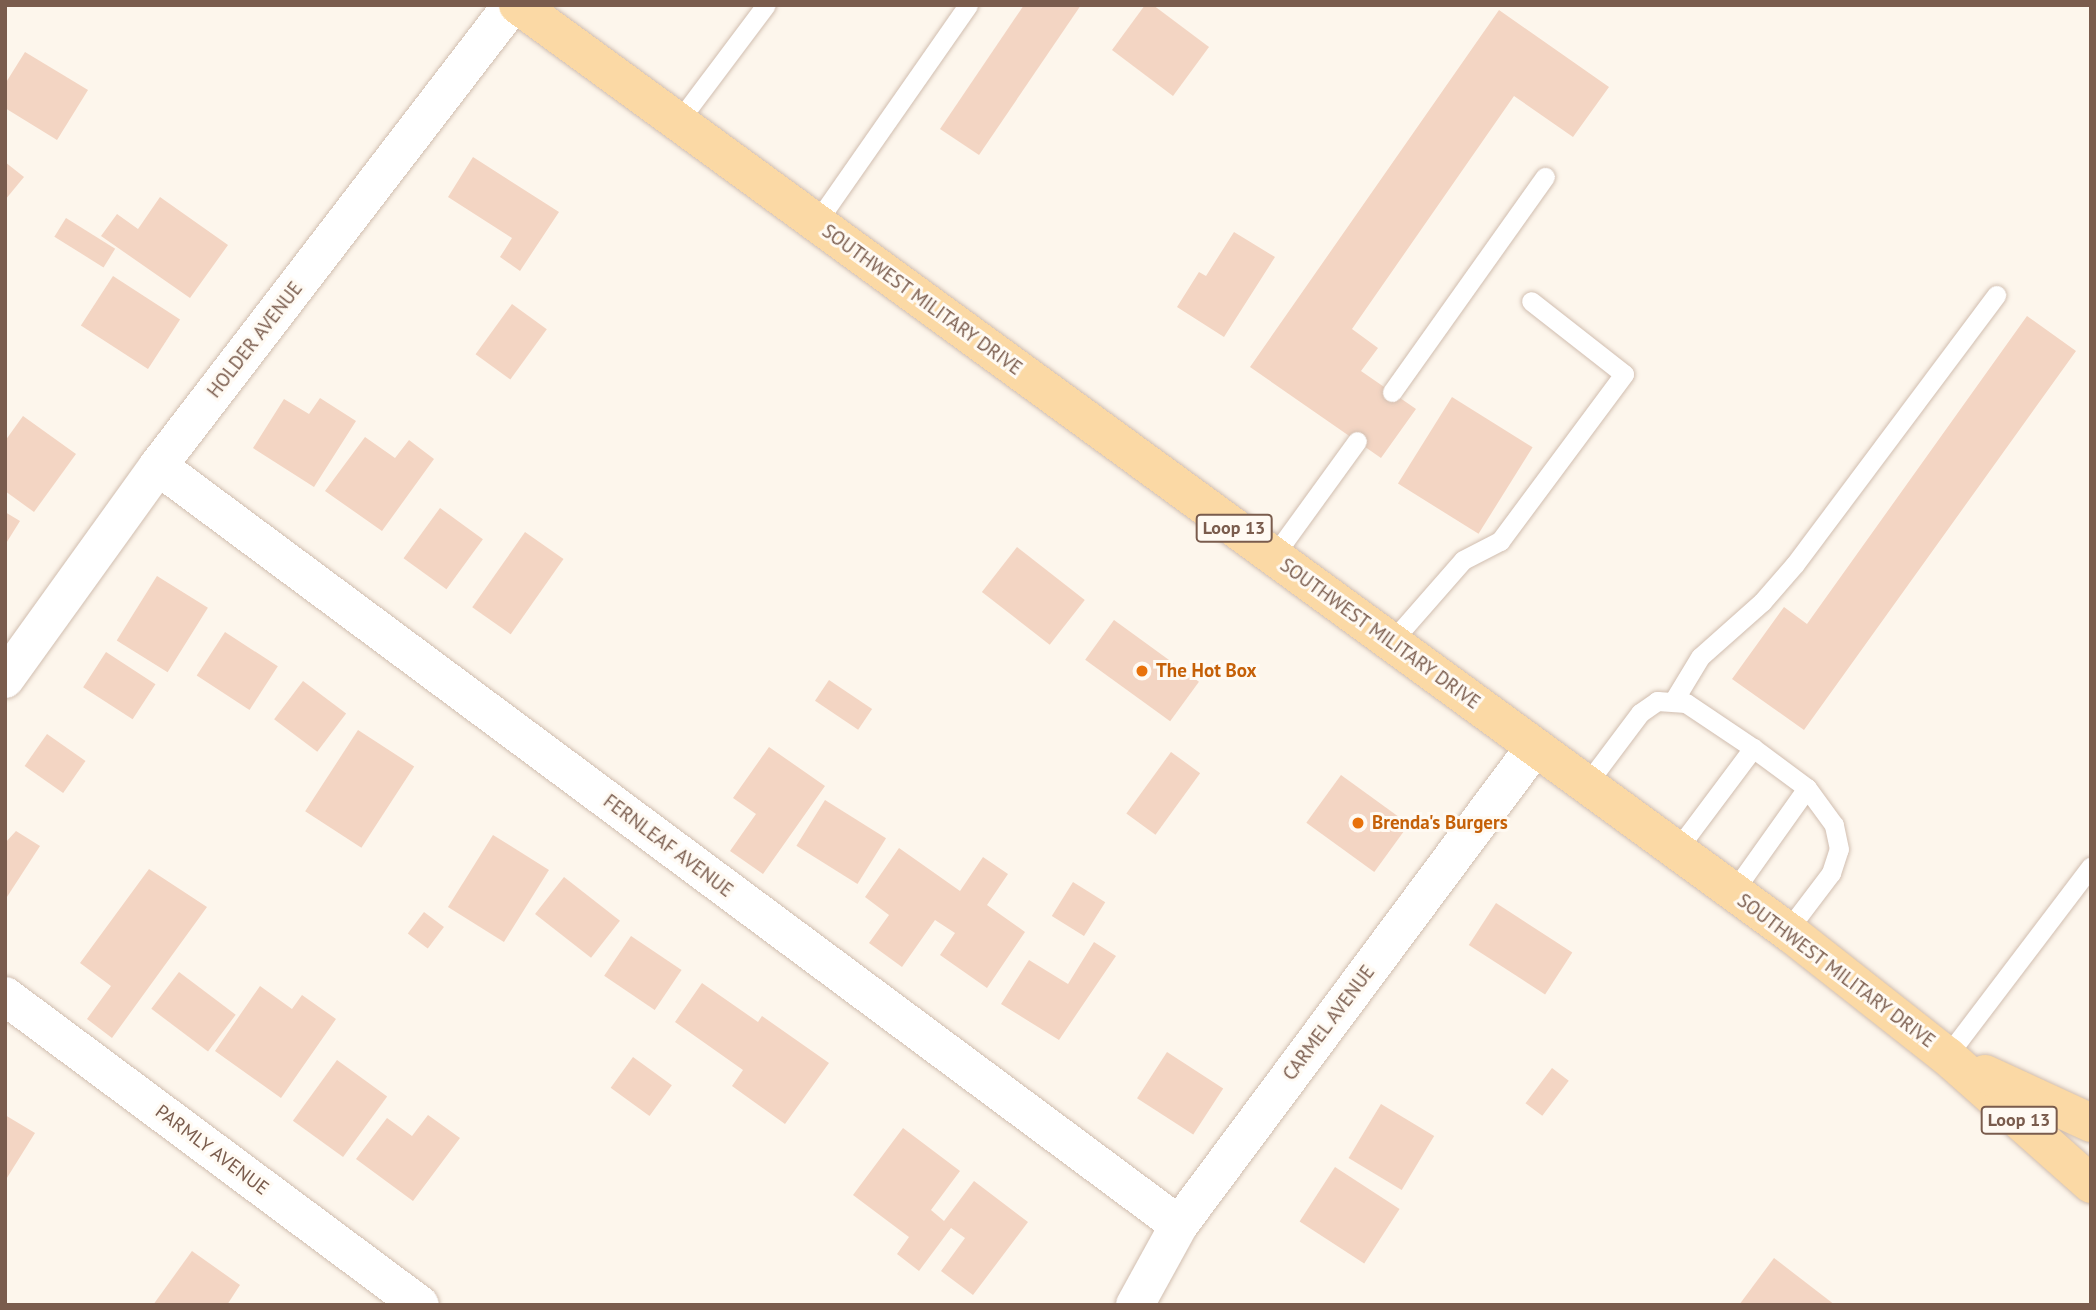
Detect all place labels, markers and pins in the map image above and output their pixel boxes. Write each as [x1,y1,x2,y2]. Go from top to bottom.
place label: The Hot Box [1156,660,1257,682]
marker: The Hot Box [1134,663,1150,679]
place label: Brenda's Burgers [1372,812,1508,834]
marker: Brenda's Burgers [1350,815,1366,831]

